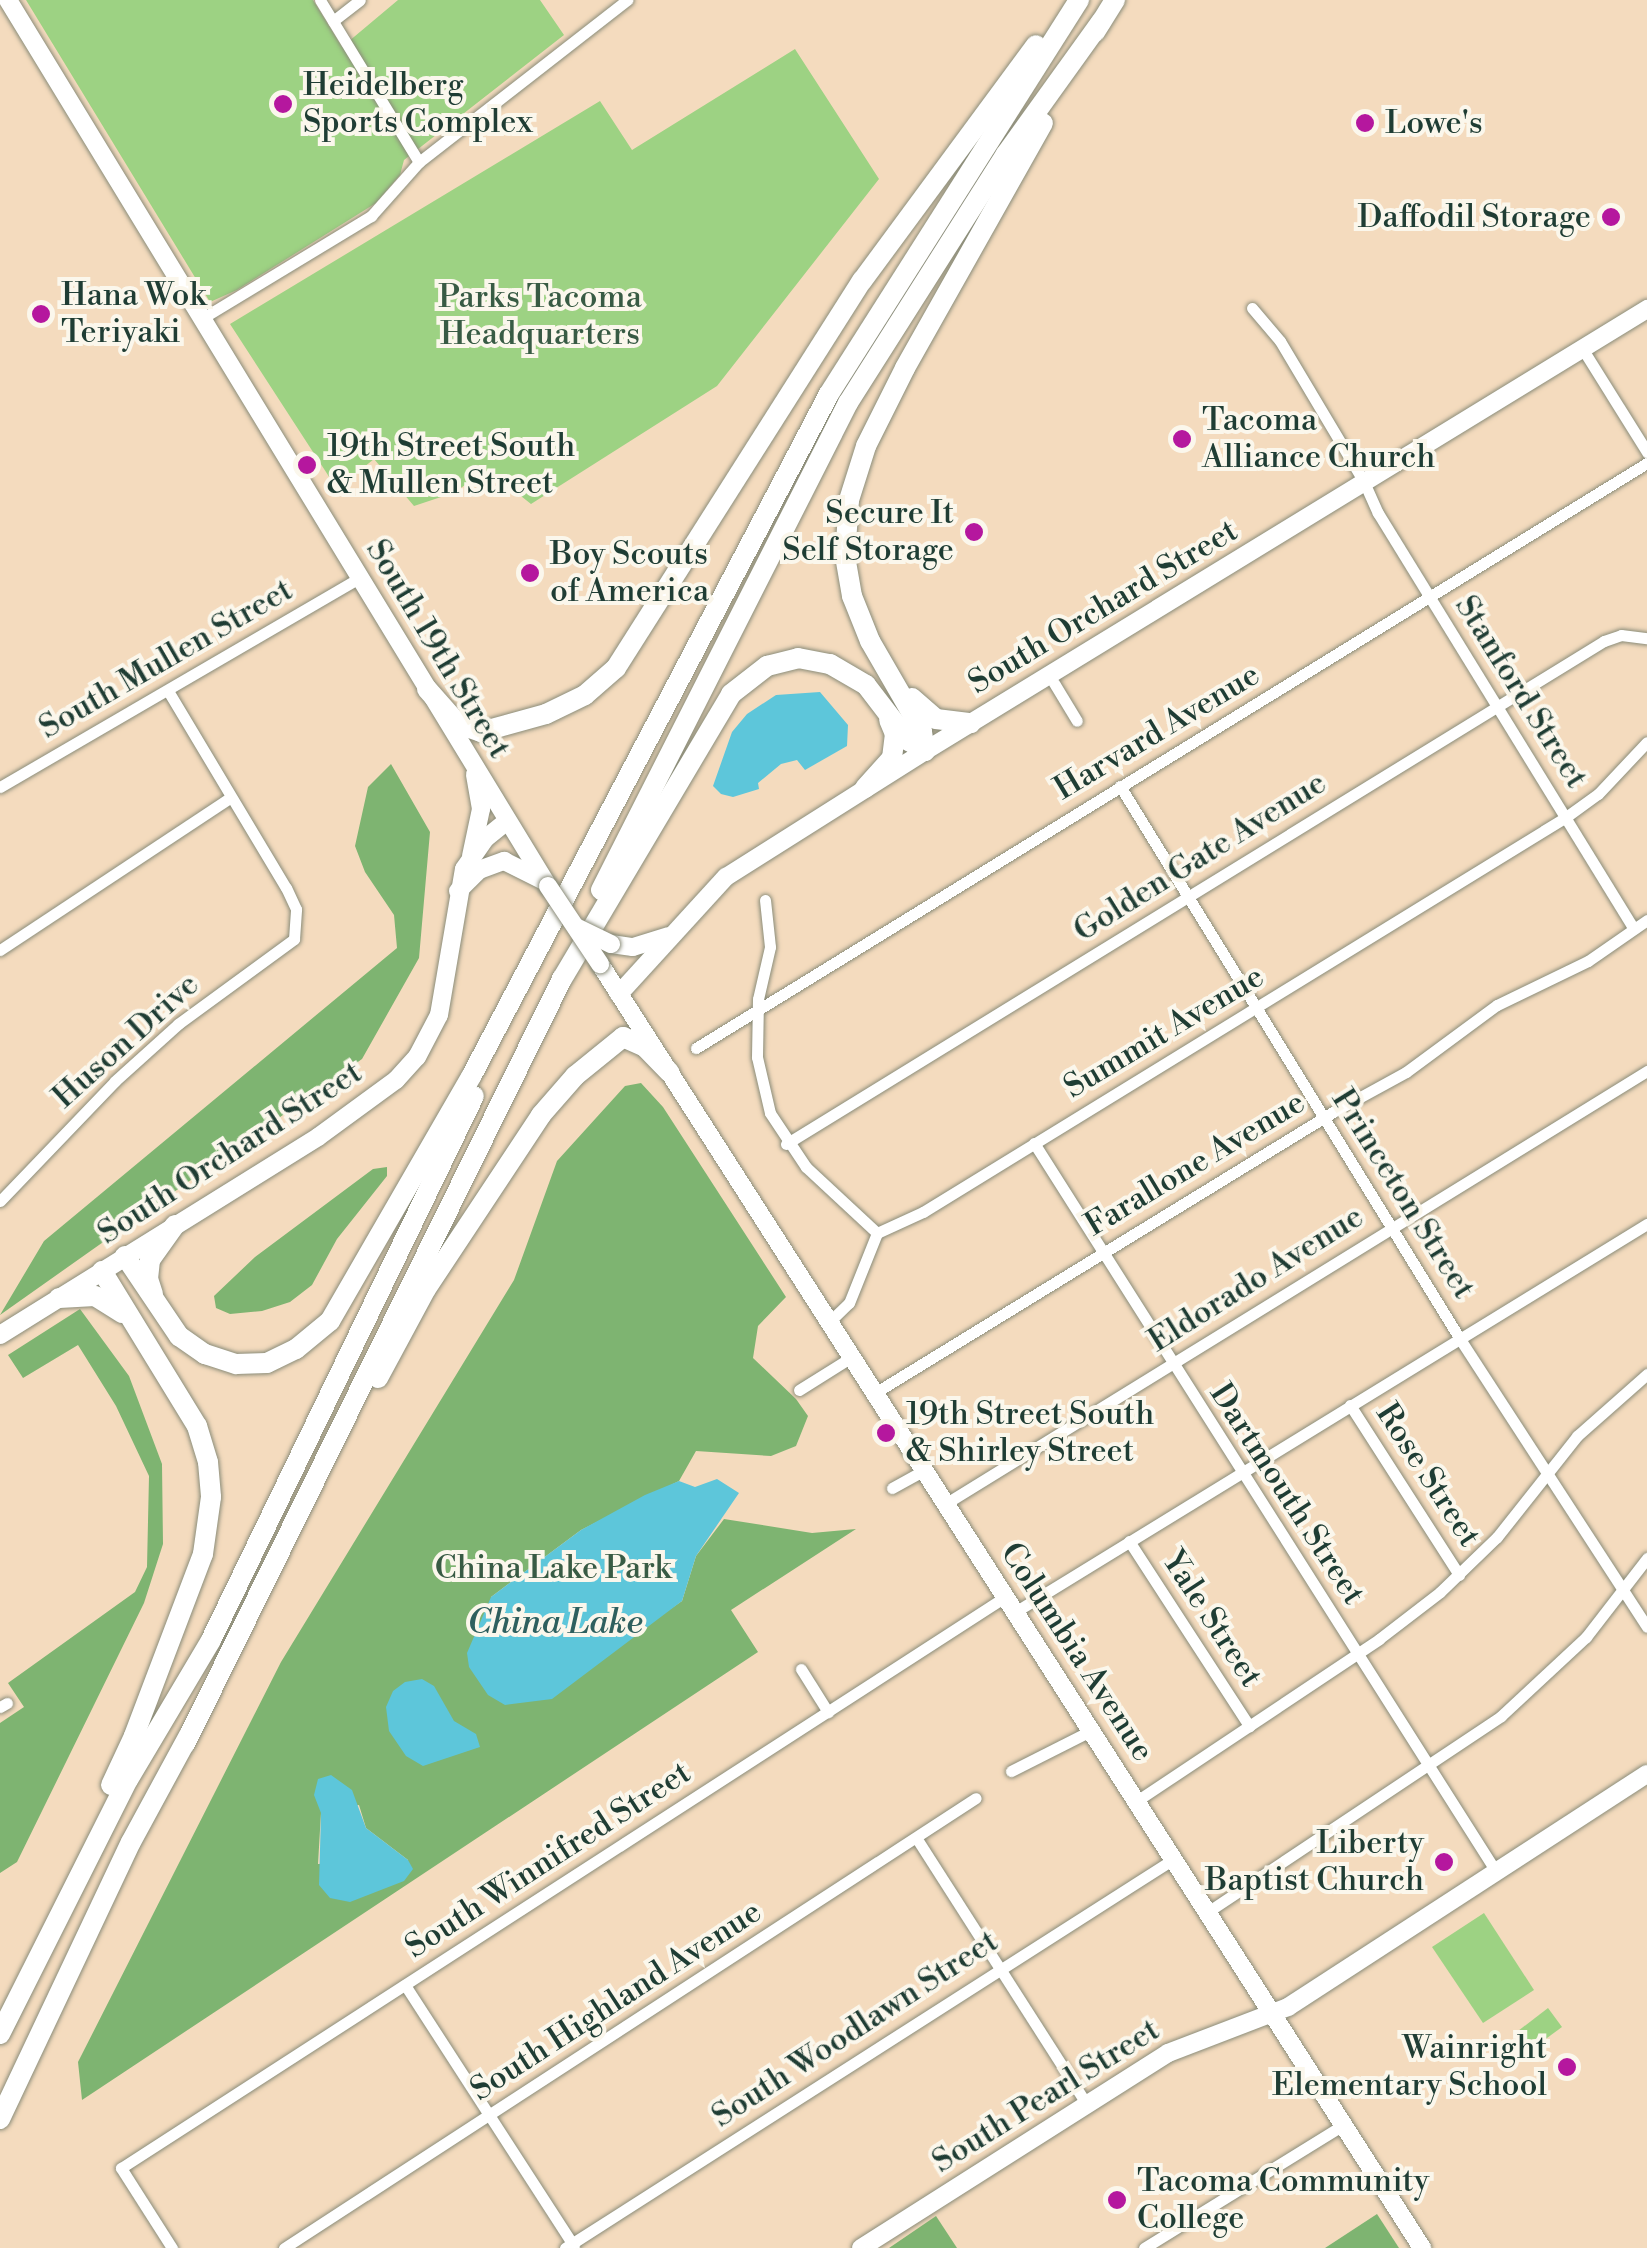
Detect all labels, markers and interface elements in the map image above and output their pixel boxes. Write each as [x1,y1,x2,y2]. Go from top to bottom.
place label: Heidelberg Sports Complex [303,67,533,142]
marker: Heidelberg Sports Complex [272,93,294,115]
place label: Lowe's [1385,104,1483,142]
marker: Lowe's [1354,112,1376,134]
place label: Daffodil Storage [1358,198,1591,236]
marker: Daffodil Storage [1600,206,1622,228]
place label: Hana Wok Teriyaki [61,277,206,352]
park label: Parks Tacoma Headquarters [438,279,642,354]
marker: Hana Wok Teriyaki [30,303,52,325]
place label: Tacoma Alliance Church [1202,402,1435,477]
place label: 19th Street South & Mullen Street [327,428,575,503]
marker: Tacoma Alliance Church [1171,428,1193,450]
marker: 19th Street South & Mullen Street [296,454,318,476]
place label: Secure It Self Storage [782,495,954,570]
street label: South Orchard Street [962,512,1244,702]
marker: Secure It Self Storage [963,521,985,543]
street label: South 19th Street [358,533,518,765]
place label: Boy Scouts of America [550,536,709,611]
marker: Boy Scouts of America [519,562,541,584]
street label: South Mullen Street [32,571,300,747]
street label: Stanford Street [1447,589,1595,795]
street label: Harvard Avenue [1047,656,1267,808]
street label: Golden Gate Avenue [1067,764,1333,950]
street label: Summit Avenue [1057,957,1271,1107]
street label: Huson Drive [45,966,207,1116]
street label: South Orchard Street [91,1053,369,1253]
street label: Princeton Street [1323,1082,1483,1306]
street label: Farallone Avenue [1078,1083,1312,1245]
street label: Eldorado Avenue [1142,1198,1370,1360]
street label: Dartmouth Street [1201,1376,1373,1612]
place label: 19th Street South & Shirley Street [906,1396,1154,1471]
street label: Rose Street [1367,1396,1489,1554]
marker: 19th Street South & Shirley Street [875,1422,897,1444]
street label: Columbia Avenue [992,1536,1162,1768]
street label: Yale Street [1154,1544,1270,1694]
park label: China Lake Park [435,1549,671,1587]
water label: China Lake [467,1602,643,1644]
street label: South Winnifred Street [398,1753,698,1967]
place label: Liberty Baptist Church [1205,1825,1424,1900]
marker: Liberty Baptist Church [1433,1851,1455,1873]
street label: South Highland Avenue [463,1893,769,2109]
street label: South Woodlawn Street [705,1922,1005,2136]
street label: South Pearl Street [925,2011,1167,2181]
place label: Wainright Elementary School [1272,2030,1547,2105]
marker: Wainright Elementary School [1556,2056,1578,2078]
place label: Tacoma Community College [1137,2163,1429,2238]
marker: Tacoma Community College [1106,2189,1128,2211]

